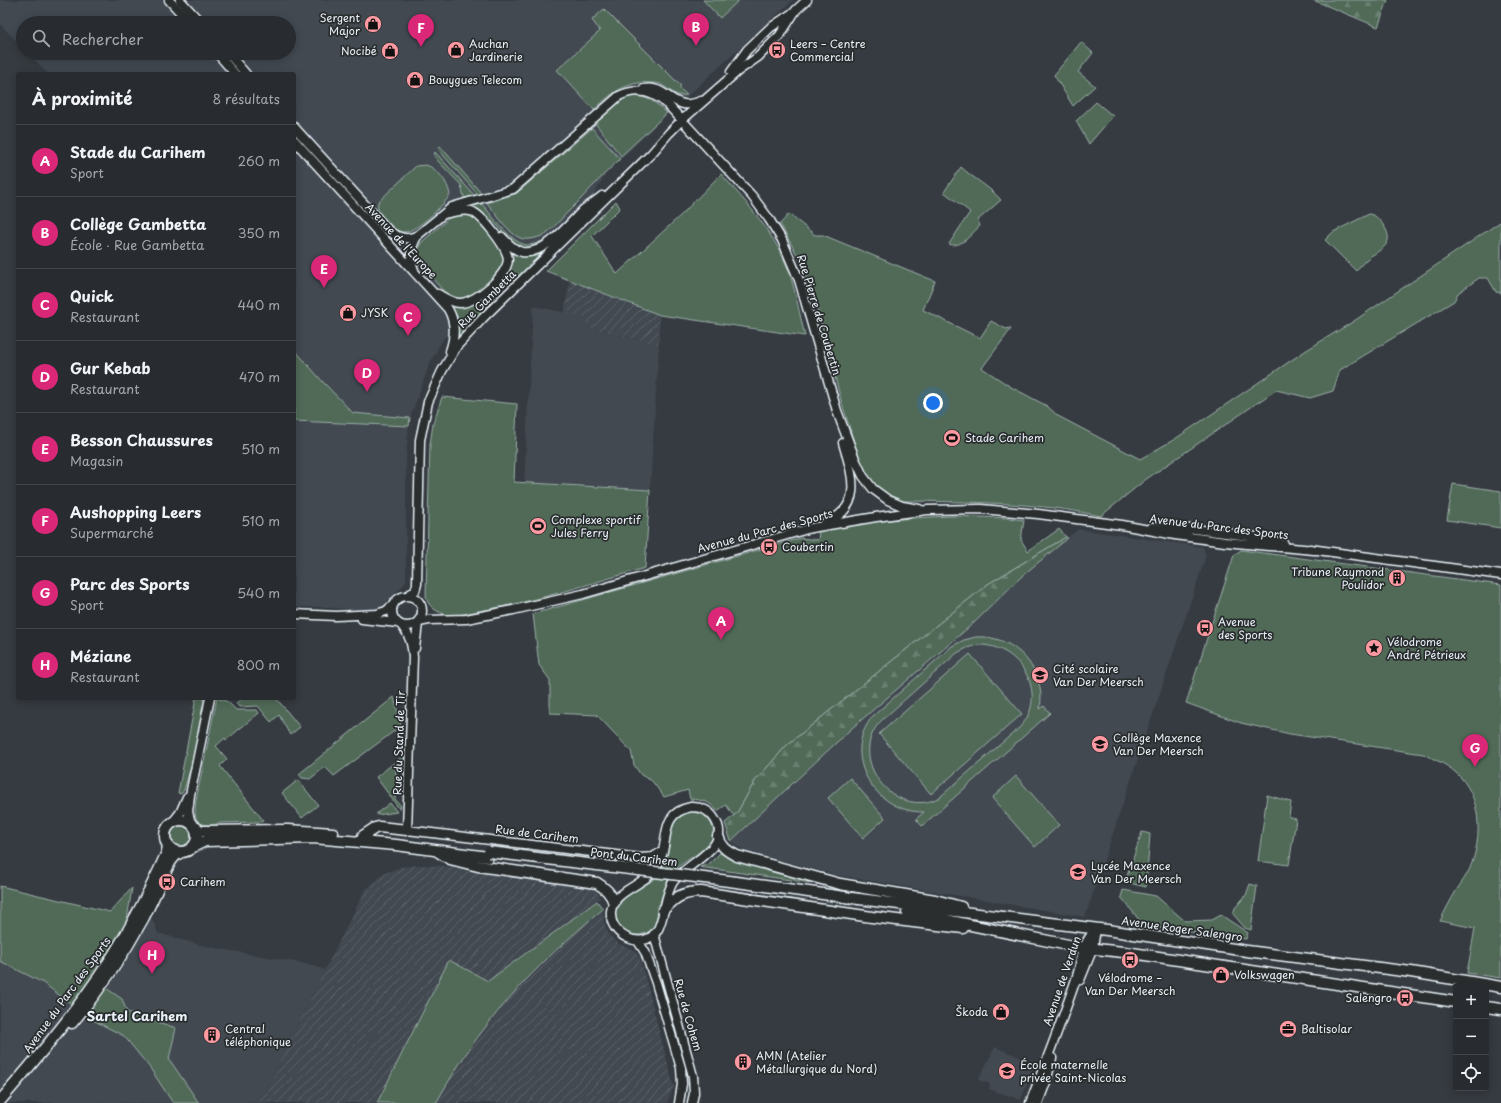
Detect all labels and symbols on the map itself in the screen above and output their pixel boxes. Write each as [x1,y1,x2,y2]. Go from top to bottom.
place label: Sergent Major [320,9,361,39]
pin: B [683,13,709,46]
shop icon: Sergent Major [363,14,383,34]
pin: F [408,14,434,47]
place label: Auchan Jardinerie [469,35,523,65]
place label: Leers – Centre Commercial [790,35,866,65]
shop icon: Auchan Jardinerie [446,40,466,60]
bus stop icon: Leers – Centre Commercial [767,40,787,60]
shop icon: Nocibé [380,41,400,61]
place label: Nocibé [341,42,377,59]
shop icon: Bouygues Telecom [405,70,425,90]
place label: Bouygues Telecom [428,71,522,88]
street label: Avenue de l'Europe [361,199,441,283]
street label: Rue Pierre de Coubertin [793,252,846,377]
pin: E [311,255,337,288]
street label: Rue Gambetta [454,266,520,332]
shop icon: JYSK [338,303,358,323]
pin: C [395,303,421,336]
place label: JYSK [361,304,389,321]
pin: D [354,359,380,392]
your location [923,393,943,413]
sports icon: Stade Carihem [942,428,962,448]
place label: Stade Carihem [965,429,1044,446]
street label: Avenue du Parc des Sports [695,504,835,557]
street label: Avenue du Parc des Sports [1149,510,1290,543]
place label: Complexe sportif Jules Ferry [551,511,642,541]
sports icon: Complexe sportif Jules Ferry [528,516,548,536]
bus stop icon: Coubertin [759,537,779,557]
place label: Coubertin [782,538,834,555]
place label: Tribune Raymond Poulidor [1291,563,1384,593]
building icon: Tribune Raymond Poulidor [1387,568,1407,588]
pin: A [708,607,734,640]
place label: Avenue des Sports [1218,613,1272,643]
bus stop icon: Avenue des Sports [1195,618,1215,638]
place label: Vélodrome André Pétrieux [1387,633,1466,663]
place icon: Vélodrome André Pétrieux [1364,638,1384,658]
place label: Cité scolaire Van Der Meersch [1053,660,1144,690]
school or university icon: Cité scolaire Van Der Meersch [1030,665,1050,685]
street label: Rue du Stand de Tir [388,690,409,796]
place label: Collège Maxence Van Der Meersch [1113,729,1204,759]
school or university icon: Collège Maxence Van Der Meersch [1090,734,1110,754]
pin: G [1462,734,1488,767]
street label: Rue de Carihem [494,820,580,847]
street label: Pont du Carihem [590,843,679,870]
place label: Lycée Maxence Van Der Meersch [1091,857,1182,887]
school or university icon: Lycée Maxence Van Der Meersch [1068,862,1088,882]
bus stop icon: Carihem [157,872,177,892]
place label: Carihem [180,873,226,890]
street label: Avenue Roger Salengro [1120,912,1244,945]
street label: Avenue du Parc des Sports [19,933,115,1056]
street label: Avenue de Verdun [1038,934,1085,1028]
pin: H [139,941,165,974]
bus stop icon: Vélodrome – Van Der Meersch [1120,950,1140,970]
shop icon: Volkswagen [1211,965,1231,985]
place label: Volkswagen [1234,966,1295,983]
place label: Vélodrome – Van Der Meersch [1085,969,1175,999]
street label: Rue de Cohem [670,977,707,1053]
bus stop icon: Salengro [1395,988,1415,1008]
place label: Salengro [1346,989,1392,1006]
shop icon: Škoda [991,1002,1011,1022]
place label: Škoda [955,1003,988,1020]
district label: Sartel Carihem [86,1006,188,1025]
office icon: Baltisolar [1278,1019,1298,1039]
place label: Central téléphonique [225,1020,291,1050]
place label: Baltisolar [1301,1020,1352,1037]
building icon: Central téléphonique [202,1025,222,1045]
place label: AMN (Atelier Métallurgique du Nord) [756,1047,877,1077]
building icon: AMN (Atelier Métallurgique du Nord) [733,1052,753,1072]
place label: École maternelle privée Saint-Nicolas [1020,1056,1126,1086]
school or university icon: École maternelle privée Saint-Nicolas [997,1061,1017,1081]

